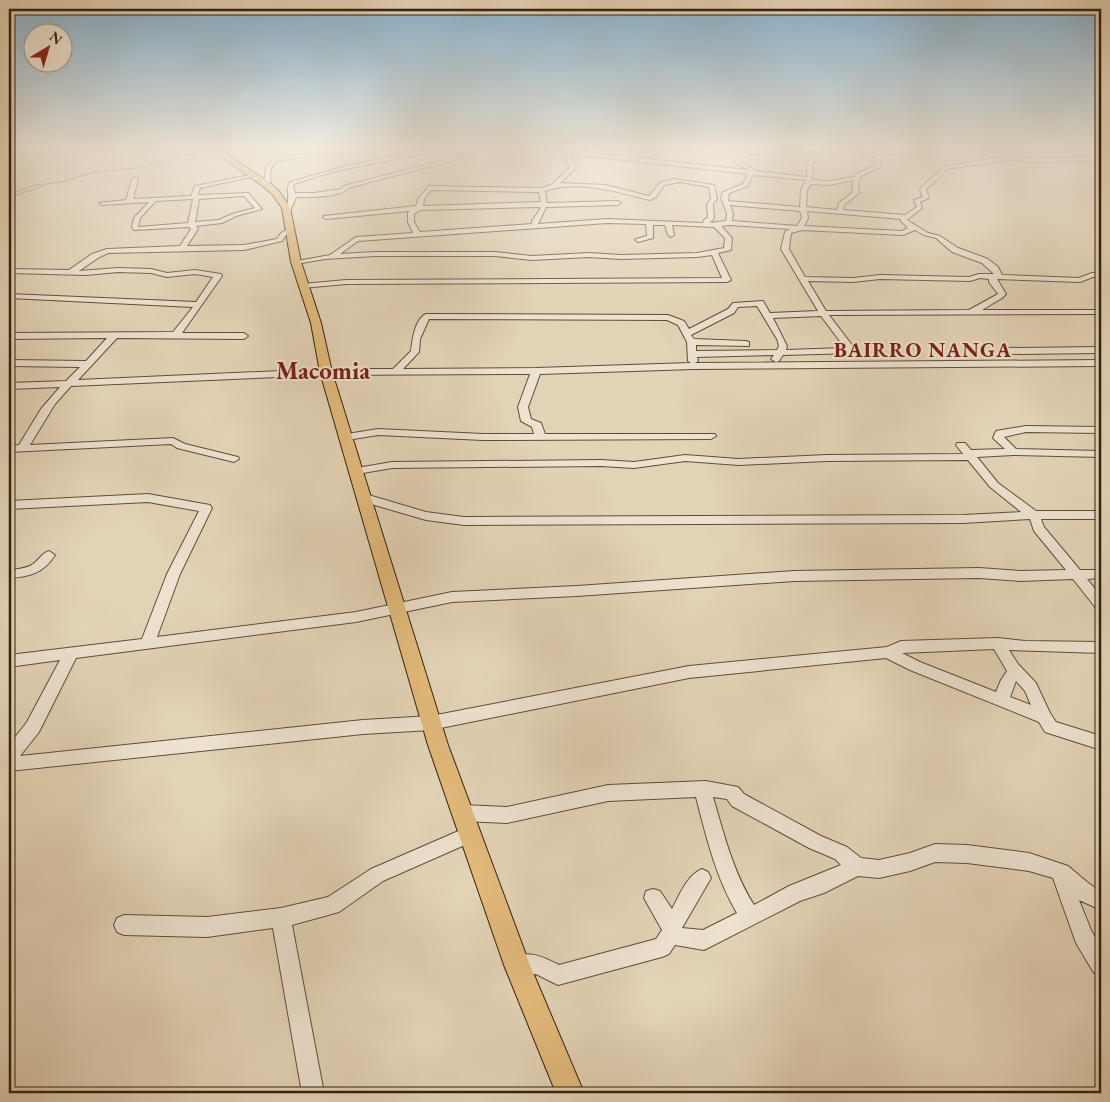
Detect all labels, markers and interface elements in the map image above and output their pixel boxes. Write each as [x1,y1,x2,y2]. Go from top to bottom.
north arrow [22,22,72,72]
text: N [46,27,67,49]
district label: BAIRRO NANGA [834,336,1012,363]
district label: Macomia [276,354,371,386]

